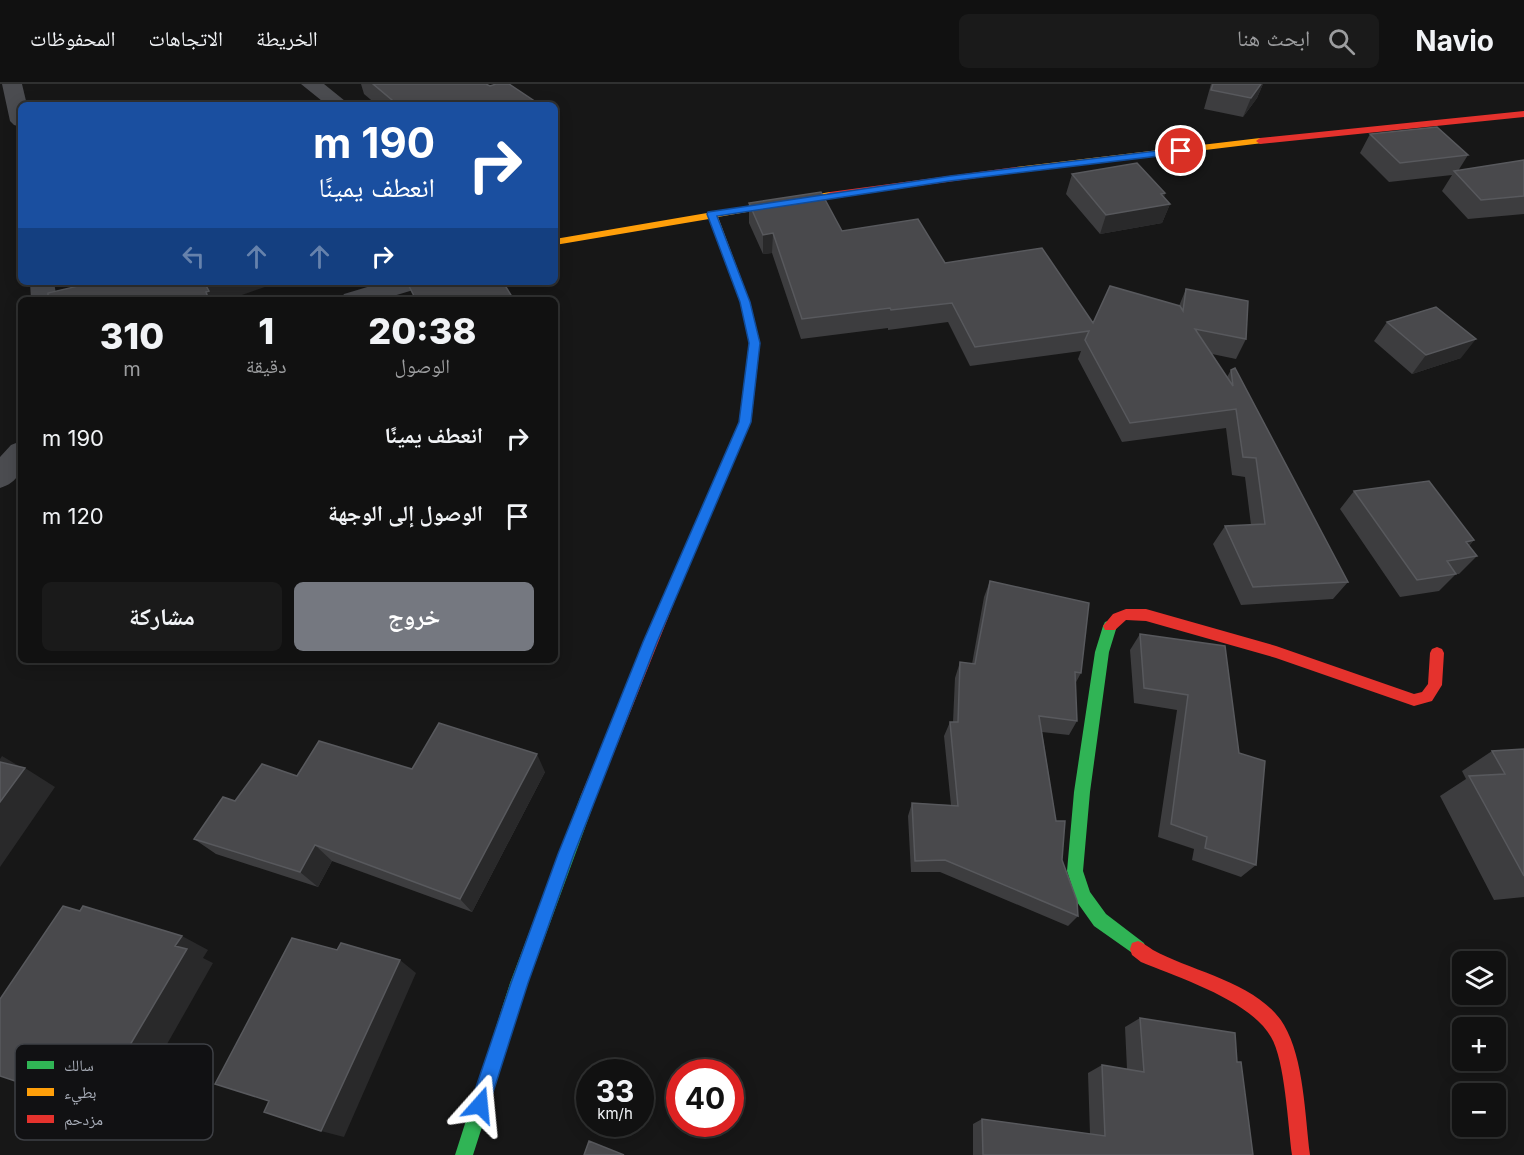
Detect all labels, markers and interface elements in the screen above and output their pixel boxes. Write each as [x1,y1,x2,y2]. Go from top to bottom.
search box [959,14,1379,68]
text: Navio [1415,24,1494,58]
text: ابحث هنا [1237,25,1310,51]
icon: search [1325,25,1358,58]
text: المحفوظات [30,26,115,51]
text: الاتجاهات [148,26,223,51]
text: الخريطة [256,26,318,51]
text: 190 m [313,117,435,168]
pin [1155,125,1206,176]
icon: right [456,126,534,204]
icon: arrive [1164,134,1197,167]
text: انعطف يمينًا [318,171,435,204]
icon: left [177,240,210,273]
icon: ahead [240,240,273,273]
icon: ahead [303,240,336,273]
icon: right [366,240,399,273]
text: 1 [258,309,274,353]
text: 20:38 [368,309,476,353]
text: 310 [100,314,164,358]
text: دقيقة [246,354,287,378]
text: الوصول [395,354,450,378]
text: m [123,357,141,381]
text: انعطف يمينًا [384,422,483,448]
icon: right [501,422,534,455]
text: 190 m [42,425,104,451]
text: الوصول إلى الوجهة [328,500,483,526]
icon: arrive [501,500,534,533]
text: 120 m [42,503,104,529]
button: مشاركة [42,582,282,651]
button: خروج [294,582,534,651]
map controls [1452,951,1506,1137]
button: layers [1452,951,1506,1005]
button: + [1452,1017,1506,1071]
legend [15,1044,213,1140]
text: سالك [64,1055,94,1075]
speed limit sign: 40 [666,1059,744,1137]
position arrow [448,1073,512,1137]
text: 33 [596,1073,634,1109]
text: بطيء [64,1082,96,1105]
button: − [1452,1083,1506,1137]
text: km/h [597,1104,633,1123]
text: مزدحم [64,1109,103,1130]

